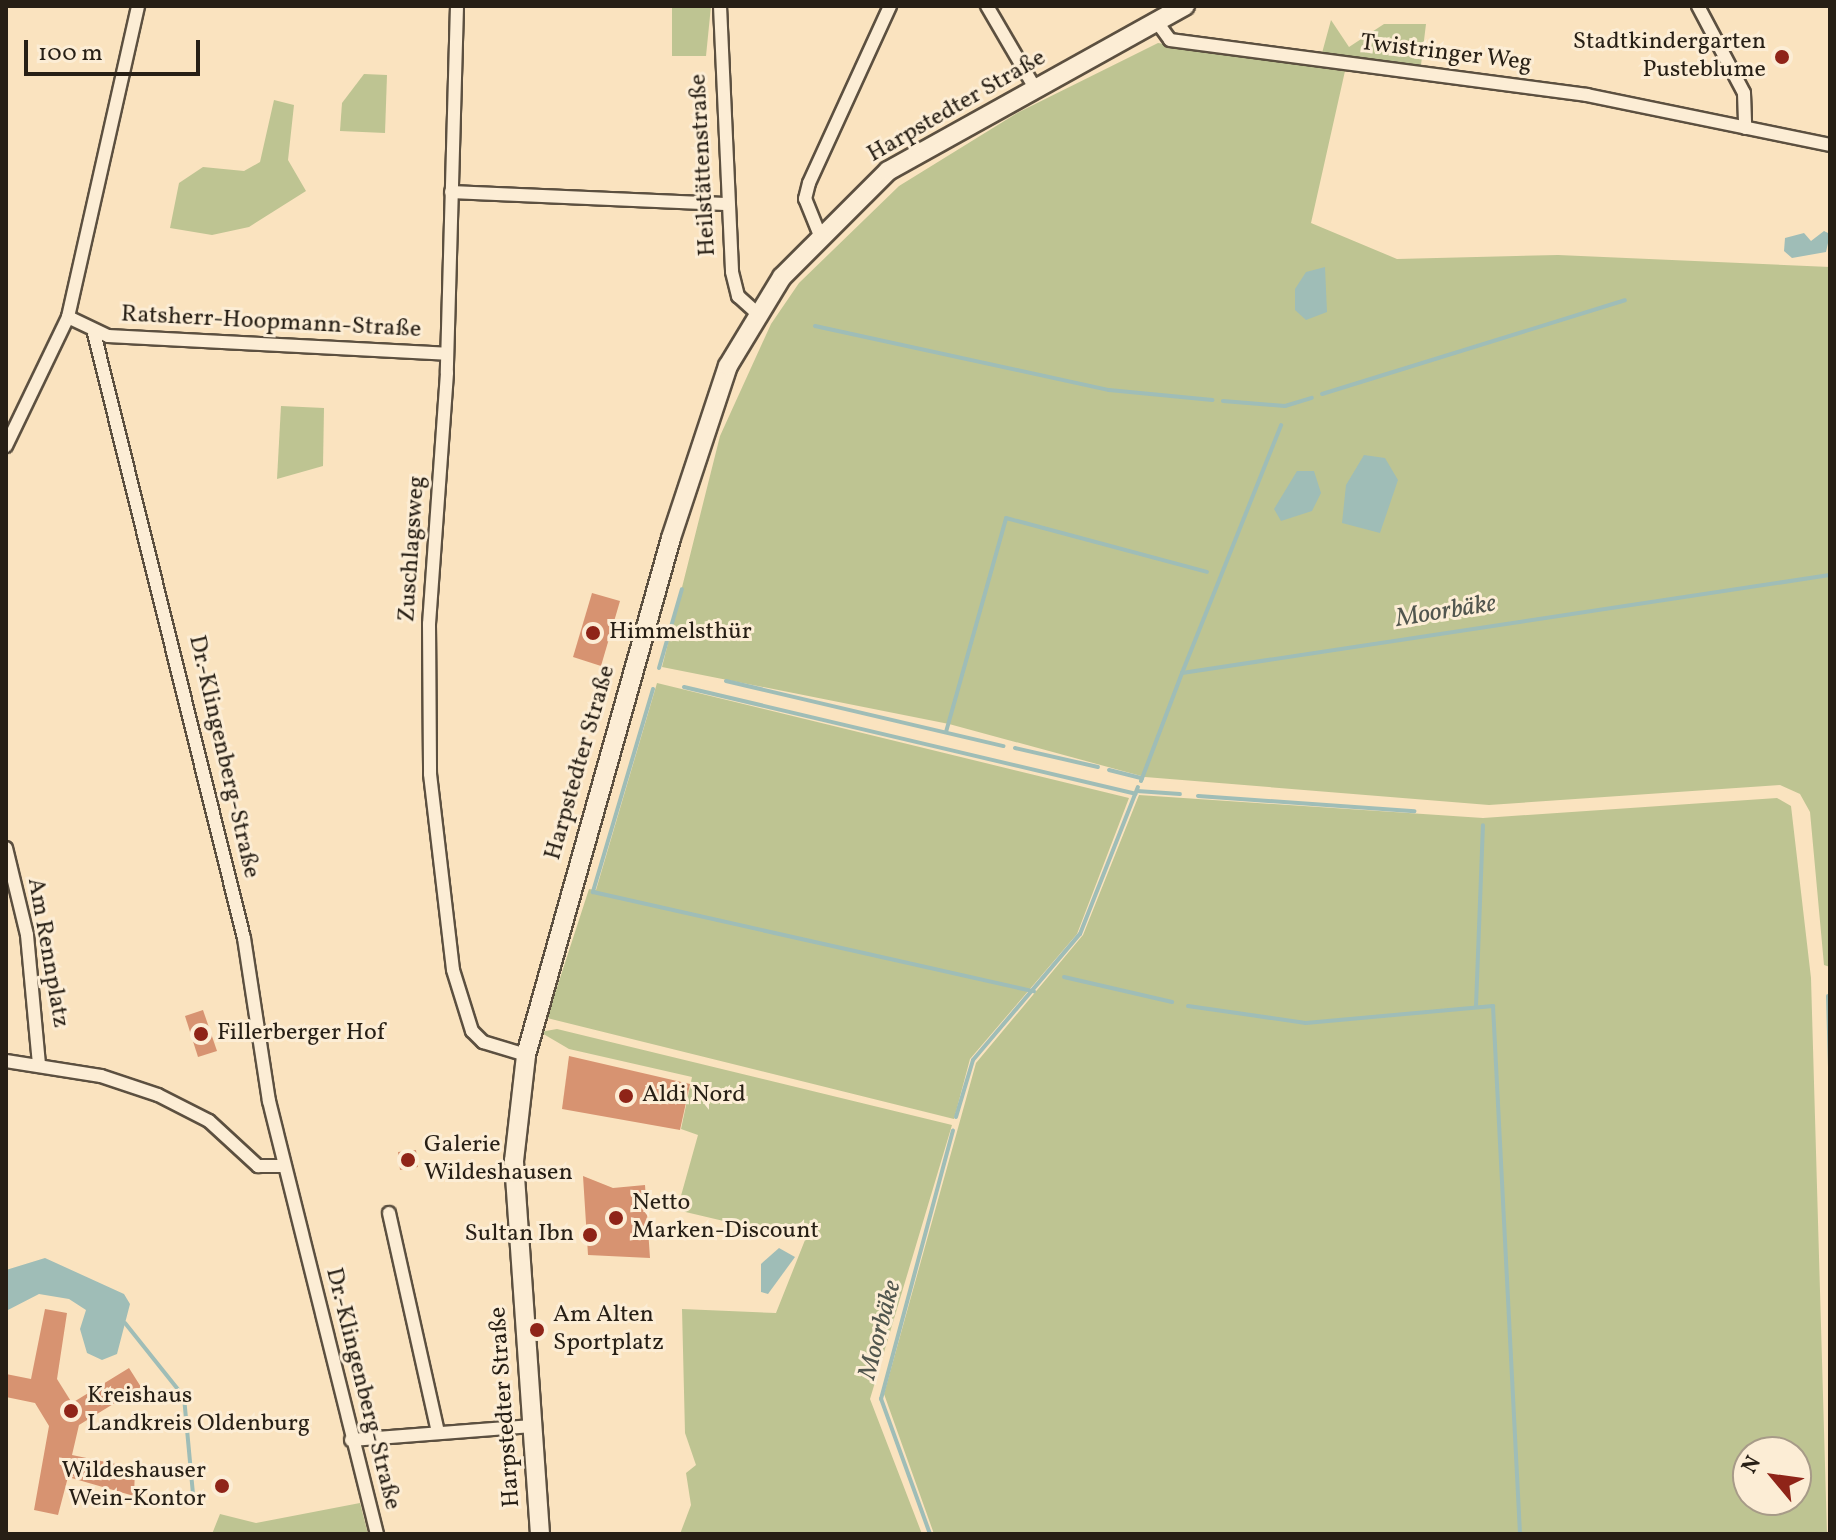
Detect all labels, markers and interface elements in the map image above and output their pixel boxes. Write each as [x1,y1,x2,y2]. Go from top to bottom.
scale bar [28,24,204,74]
street label: Twistringer Weg [1358,29,1534,79]
place label: Stadtkindergarten Pusteblume [1573,29,1766,85]
text: 100 m [38,37,103,71]
street label: Harpstedter Straße [863,44,1051,170]
marker: Stadtkindergarten Pusteblume [1773,48,1791,66]
street label: Heilstättenstraße [685,73,723,257]
street label: Ratsherr-Hoopmann-Straße [120,301,422,345]
street label: Zuschlagsweg [394,475,432,623]
water label: Moorbäke [1394,589,1498,635]
place label: Himmelsthür [609,619,752,647]
marker: Himmelsthür [584,624,602,642]
street label: Dr.-Klingenberg-Straße [181,633,265,881]
street label: Harpstedter Straße [539,662,623,864]
street label: Am Rennplatz [20,876,74,1030]
place label: Fillerberger Hof [217,1020,385,1048]
marker: Fillerberger Hof [192,1025,210,1043]
place label: Aldi Nord [642,1082,746,1110]
marker: Aldi Nord [617,1087,635,1105]
place label: Galerie Wildeshausen [424,1132,573,1188]
marker: Galerie Wildeshausen [399,1151,417,1169]
place label: Netto Marken-Discount [632,1190,819,1246]
marker: Netto Marken-Discount [607,1209,625,1227]
place label: Sultan Ibn [465,1221,574,1249]
marker: Sultan Ibn [581,1226,599,1244]
street label: Dr.-Klingenberg-Straße [318,1265,406,1513]
water label: Moorbäke [853,1277,909,1383]
place label: Am Alten Sportplatz [553,1302,664,1358]
street label: Harpstedter Straße [485,1306,527,1508]
marker: Am Alten Sportplatz [528,1321,546,1339]
place label: Kreishaus Landkreis Oldenburg [87,1383,310,1439]
marker: Kreishaus Landkreis Oldenburg [62,1402,80,1420]
north arrow [1732,1436,1812,1516]
text: N [1735,1451,1770,1480]
place label: Wildeshauser Wein-Kontor [62,1458,206,1514]
marker: Wildeshauser Wein-Kontor [213,1477,231,1495]

